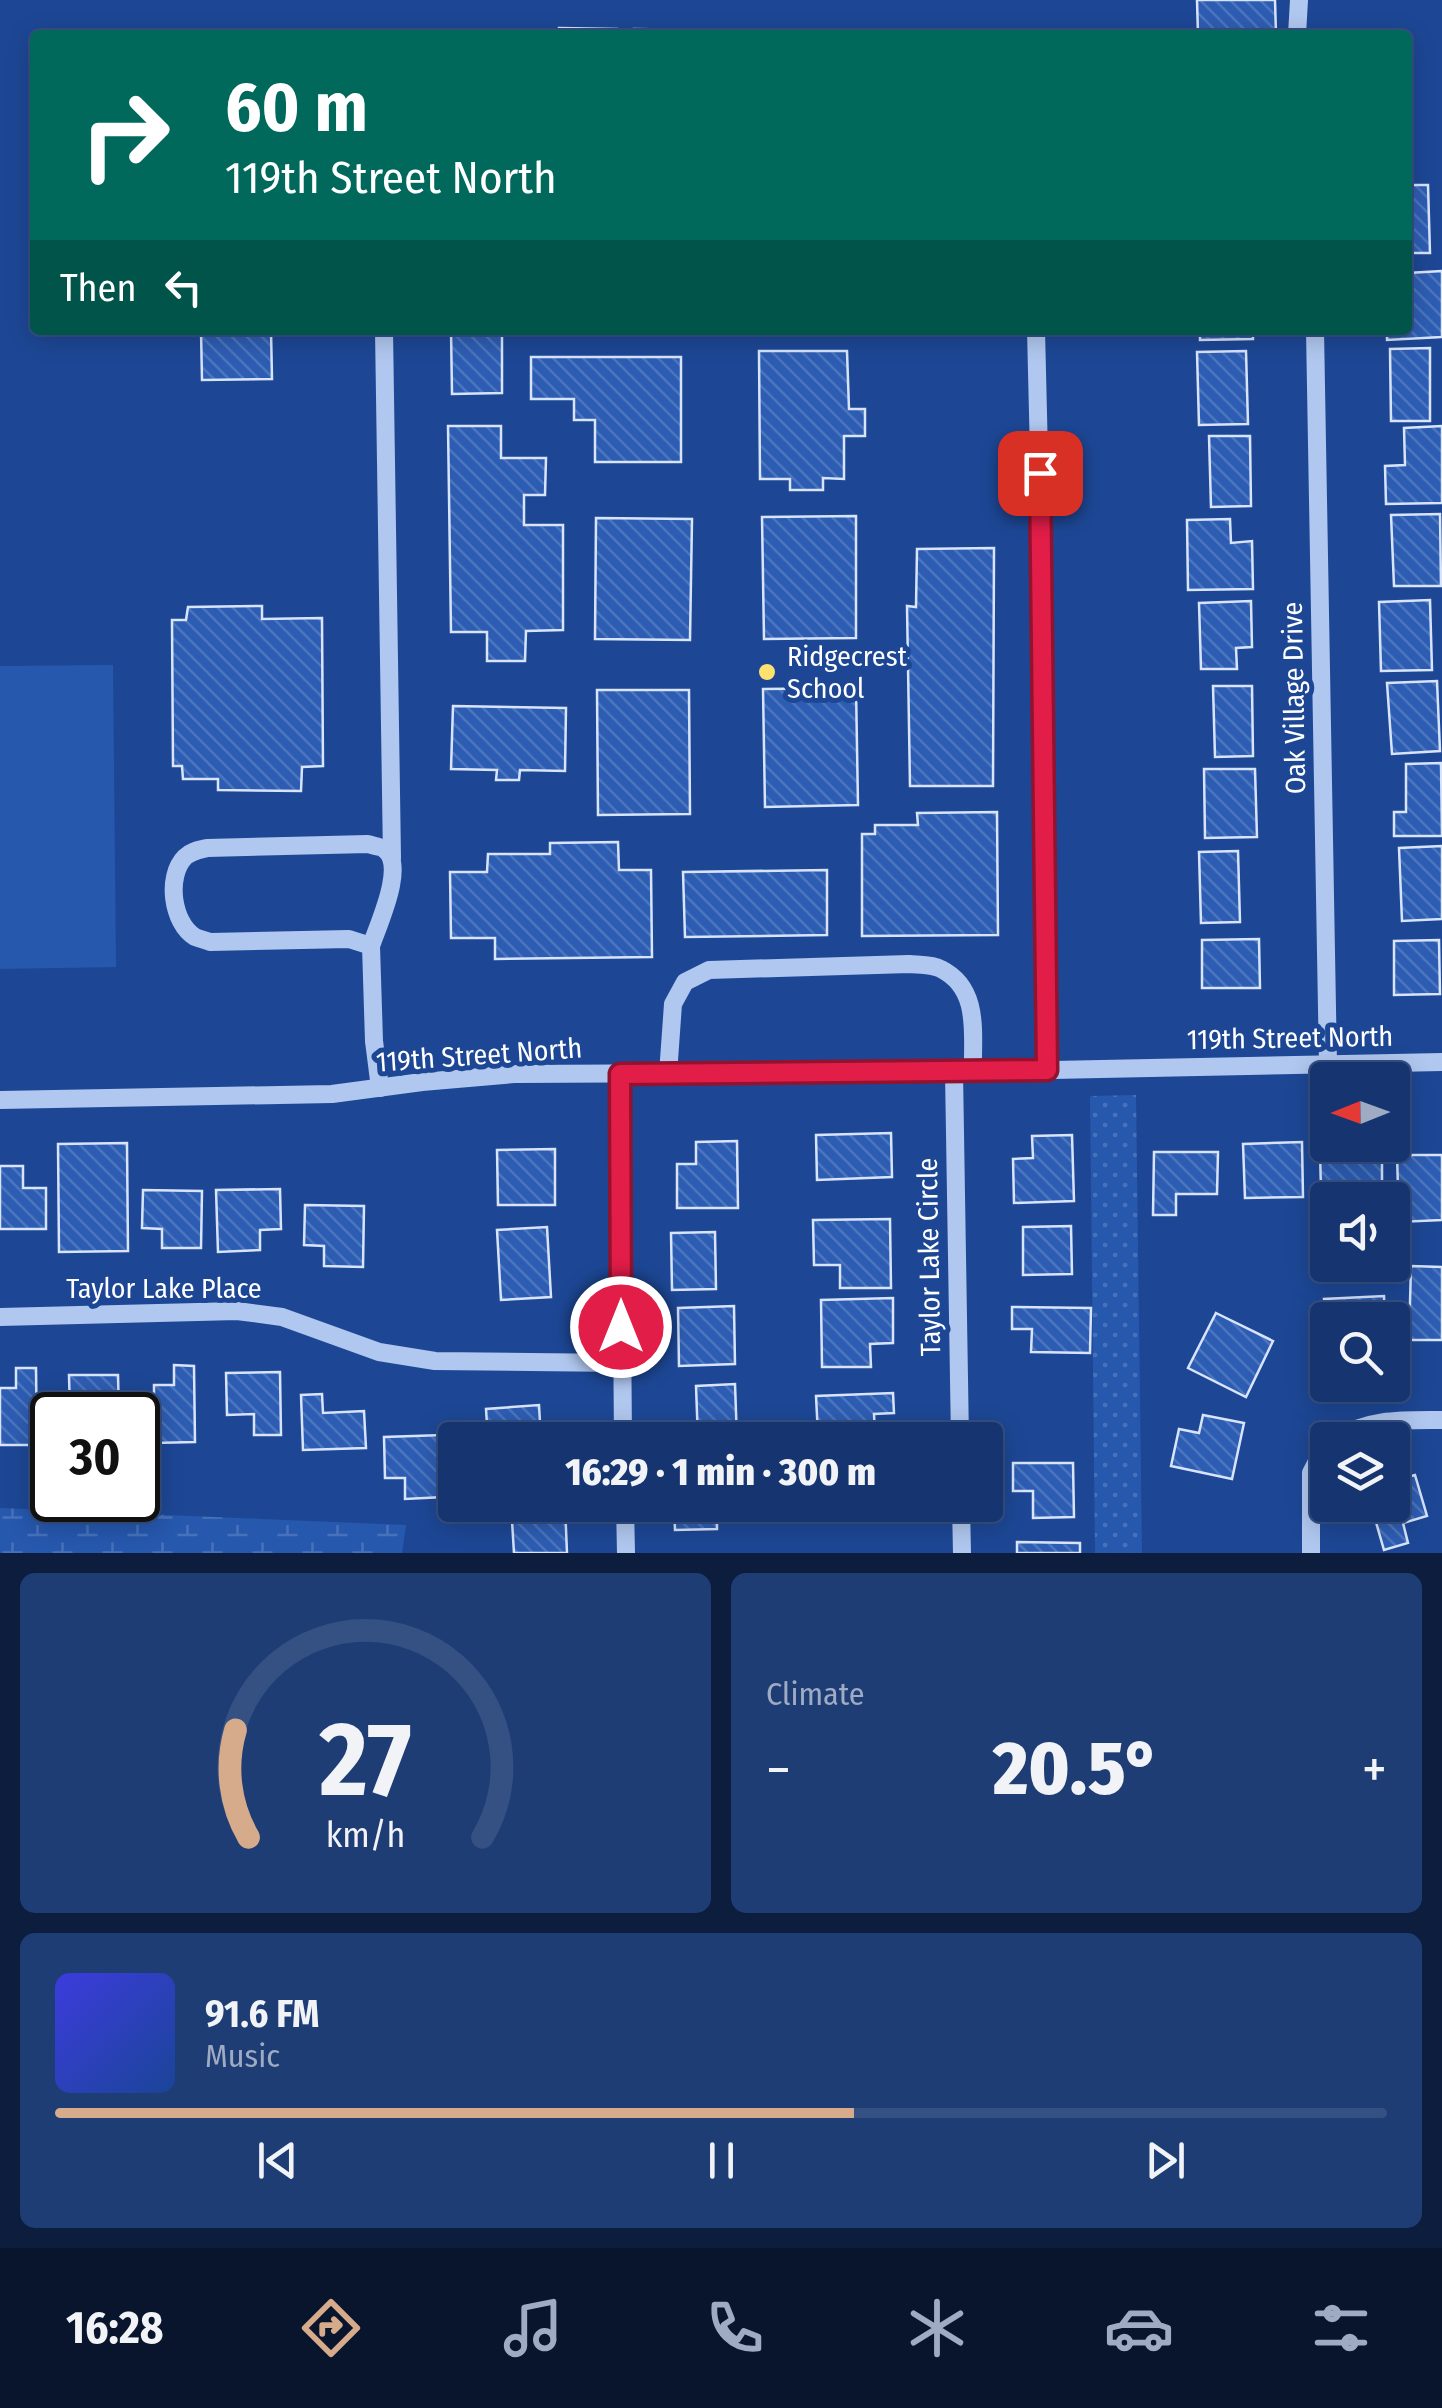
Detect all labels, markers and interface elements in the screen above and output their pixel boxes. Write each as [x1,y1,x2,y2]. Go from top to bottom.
text: 60 m [225,66,368,150]
icon: right [60,70,190,200]
text: 119th Street North [225,151,557,205]
icon: left [156,260,211,315]
text: Then [60,265,136,311]
pin [998,431,1083,516]
icon: arrive [1013,446,1068,501]
street label: Oak Village Drive [1276,602,1312,794]
place label: Ridgecrest School [787,640,908,705]
marker: Ridgecrest School [756,661,778,683]
street label: 119th Street North [1187,1020,1393,1056]
street label: 119th Street North [375,1031,583,1079]
north arrow [1310,1062,1410,1162]
map controls [1310,1062,1410,1522]
street label: Taylor Lake Circle [911,1158,947,1356]
button: sound [1310,1182,1410,1282]
street label: Taylor Lake Place [66,1272,262,1305]
position arrow [569,1275,673,1379]
button: search [1310,1302,1410,1402]
speed limit sign: 30 [30,1392,160,1522]
button: layers [1310,1422,1410,1522]
text: 16:29 · 1 min · 300 m [565,1449,876,1495]
text: Climate [766,1675,865,1713]
text: 27 [319,1698,411,1823]
text: 20.5° [993,1724,1160,1814]
text: − [766,1737,791,1803]
text: + [1362,1737,1387,1803]
text: km/h [326,1814,405,1856]
text: 91.6 FM [205,1991,319,2037]
text: Music [205,2037,280,2075]
icon: previous [250,2133,305,2188]
icon: pause [694,2133,749,2188]
icon: next [1138,2133,1193,2188]
icon: directions [296,2293,366,2363]
icon: music [498,2293,568,2363]
icon: phone [700,2293,770,2363]
icon: climate [902,2293,972,2363]
icon: car [1104,2293,1174,2363]
icon: filters [1306,2293,1376,2363]
text: 16:28 [66,2301,164,2355]

